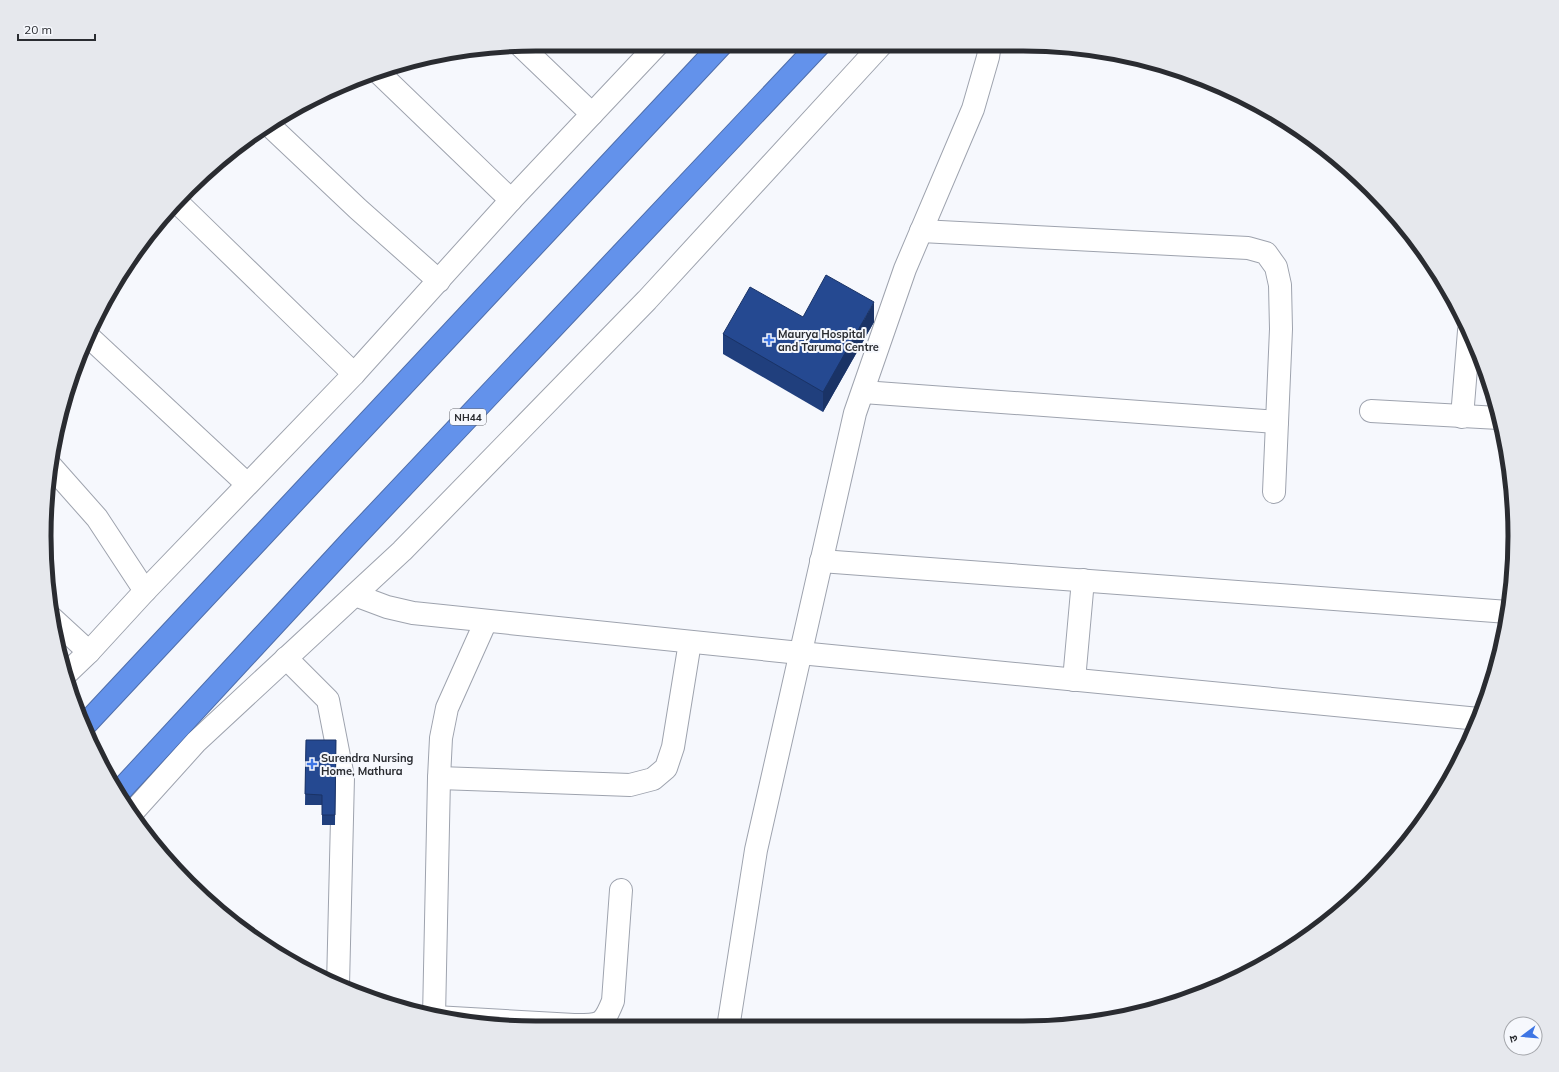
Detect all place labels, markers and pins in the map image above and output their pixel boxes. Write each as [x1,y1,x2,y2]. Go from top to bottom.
place label: Maurya Hospital and Taruma Centre [778,327,879,354]
marker: Maurya Hospital and Taruma Centre [763,334,775,346]
place label: Surendra Nursing Home, Mathura [321,751,414,778]
marker: Surendra Nursing Home, Mathura [306,758,318,770]

